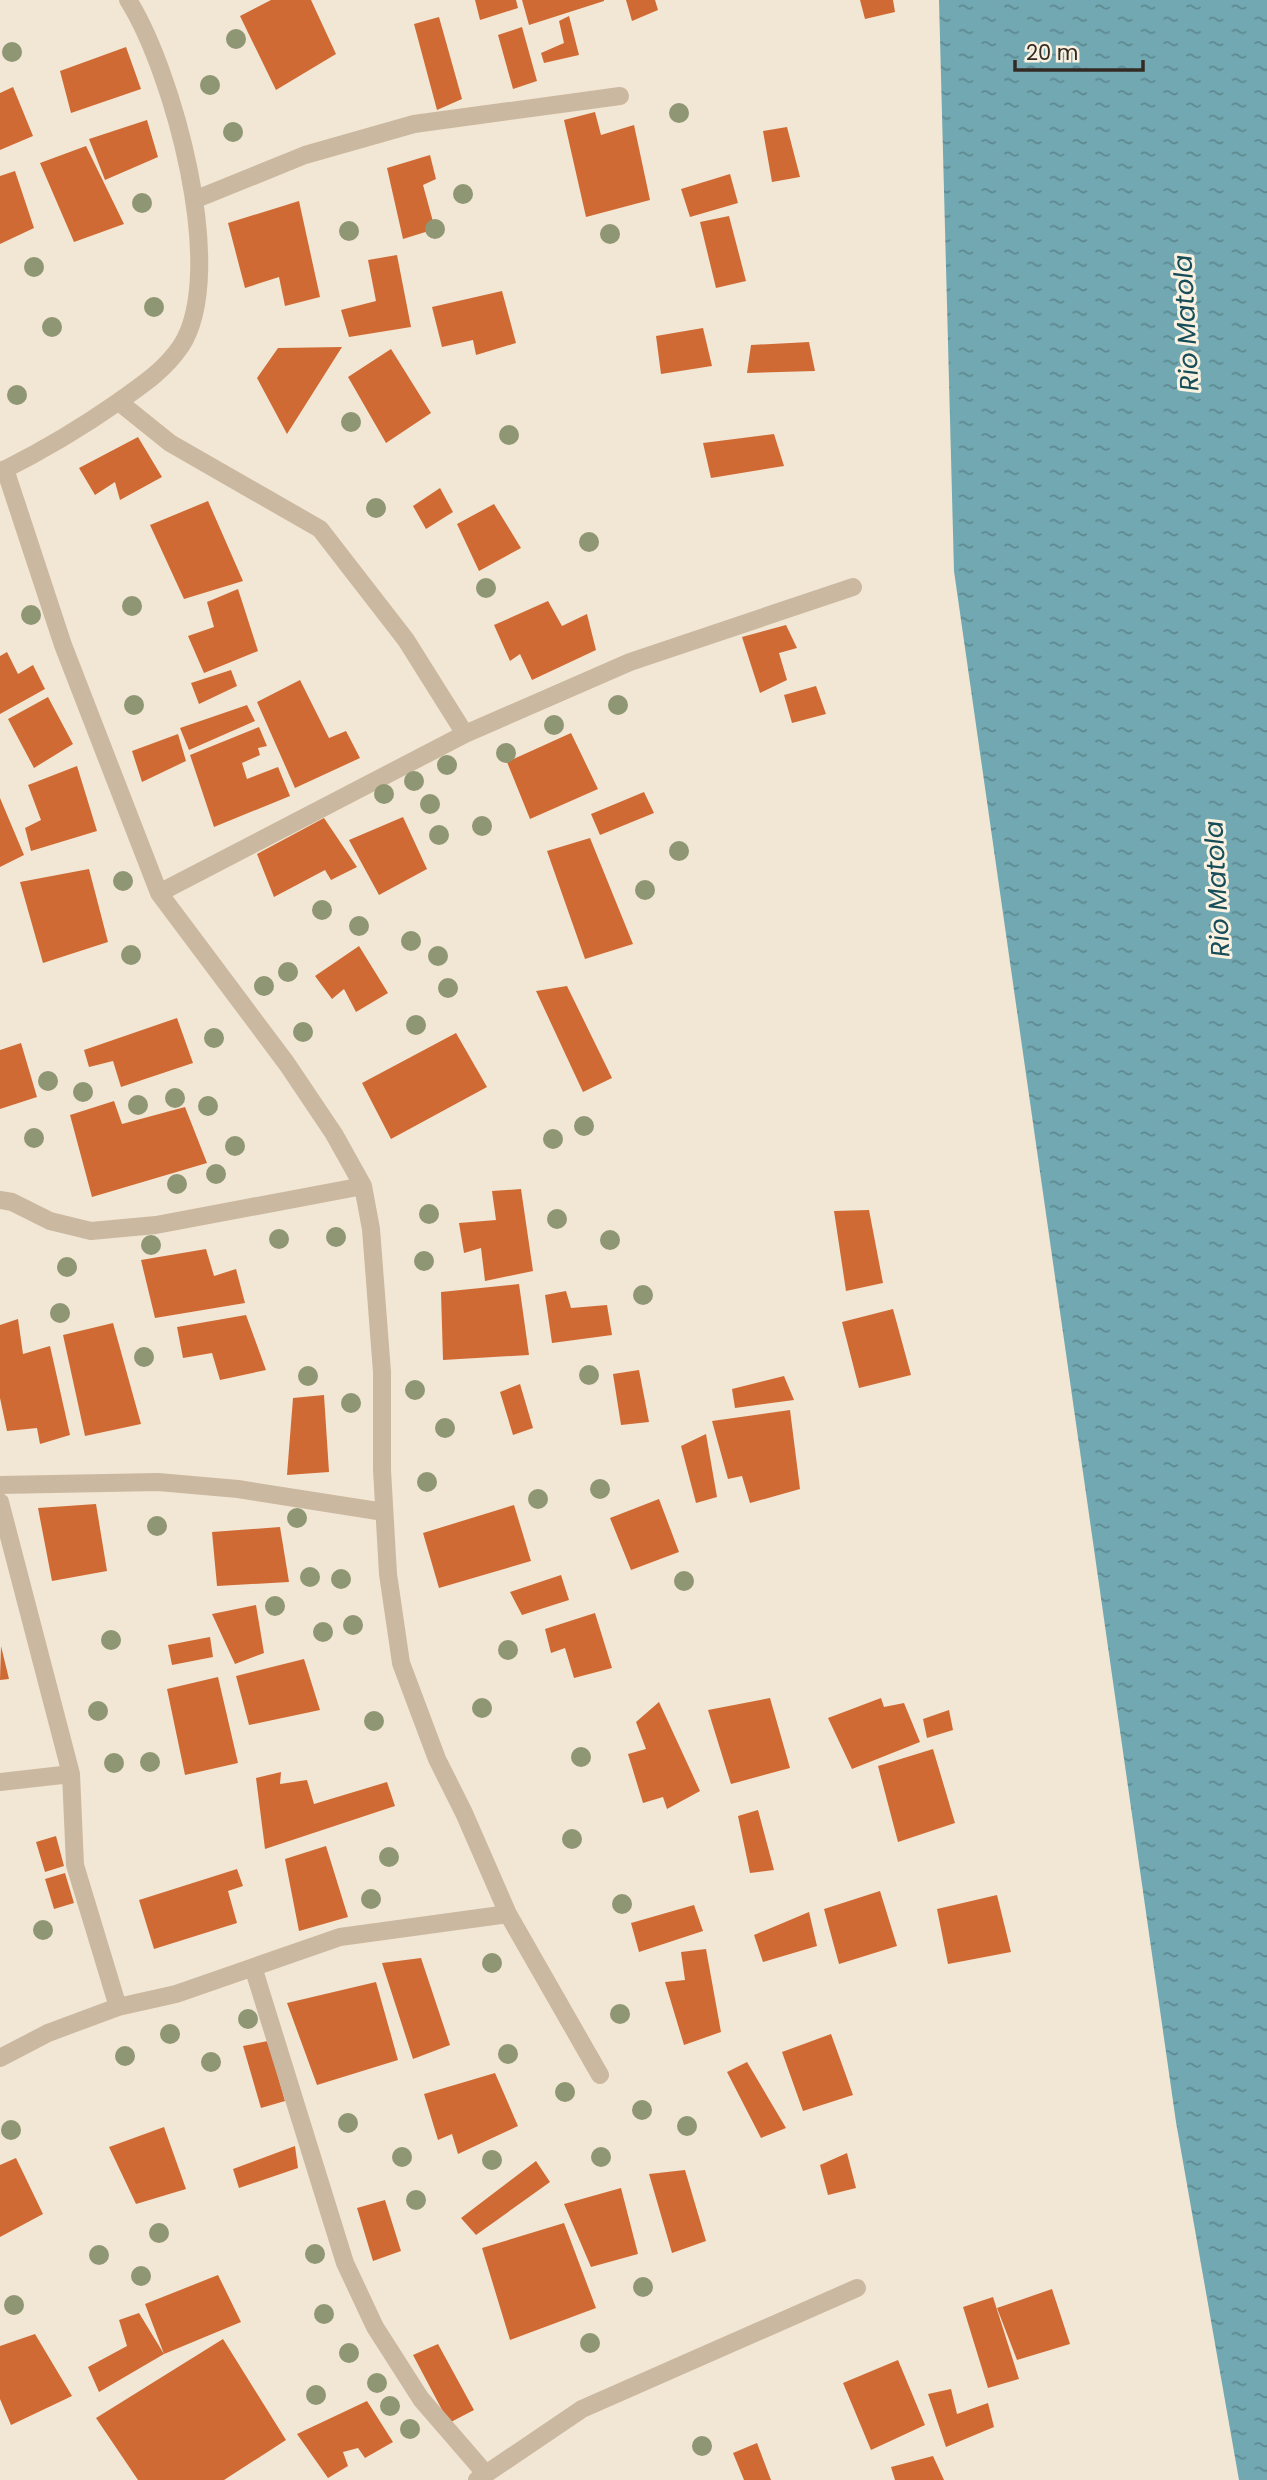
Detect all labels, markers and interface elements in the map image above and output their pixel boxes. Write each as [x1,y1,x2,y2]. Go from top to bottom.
scale bar [1015,28,1143,72]
text: 20 m [1026,38,1079,67]
water label: Rio Matola [1164,254,1208,392]
water label: Rio Matola [1195,820,1239,958]

